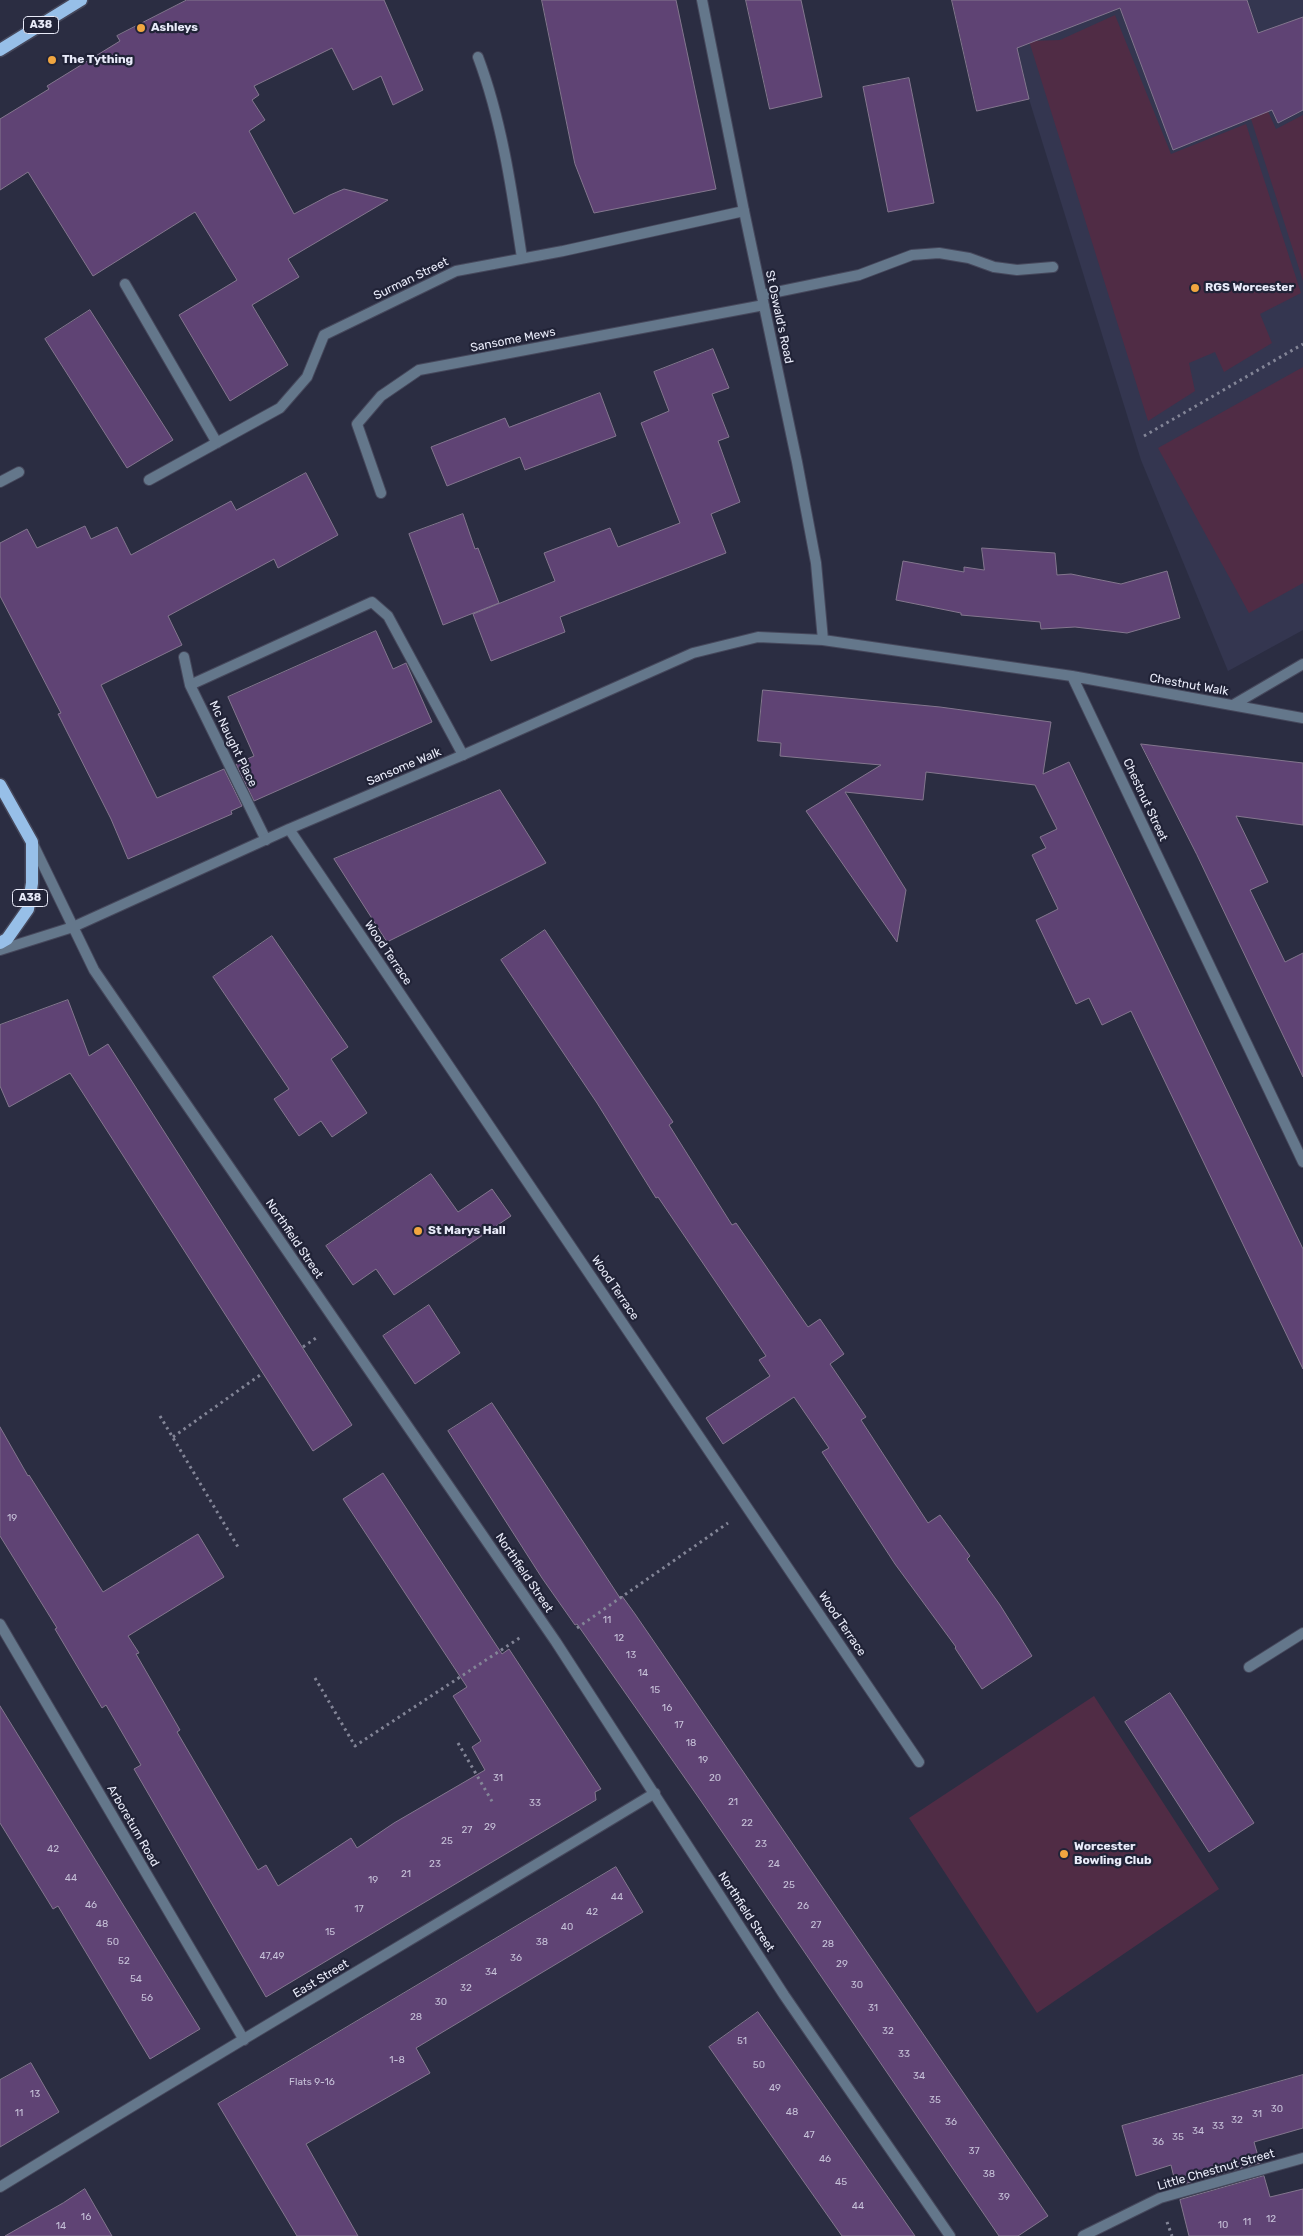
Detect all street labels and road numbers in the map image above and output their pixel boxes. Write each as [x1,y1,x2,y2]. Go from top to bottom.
road number: A38 [23,16,58,34]
street label: Surman Street [371,255,451,303]
street label: St Oswald's Road [762,269,796,365]
street label: Sansome Mews [469,325,557,355]
street label: Chestnut Walk [1148,671,1230,699]
street label: Mc Naught Place [206,699,260,789]
street label: Sansome Walk [364,745,444,789]
street label: Chestnut Street [1120,756,1170,844]
road number: A38 [12,890,48,906]
street label: Wood Terrace [361,918,415,988]
street label: Northfield Street [262,1197,326,1281]
street label: Wood Terrace [588,1253,642,1323]
street label: Northfield Street [492,1531,556,1615]
street label: Wood Terrace [815,1589,869,1659]
street label: Arboretum Road [104,1783,162,1869]
street label: Northfield Street [715,1869,777,1955]
street label: East Street [291,1957,351,2001]
street label: Little Chestnut Street [1156,2146,1276,2194]

